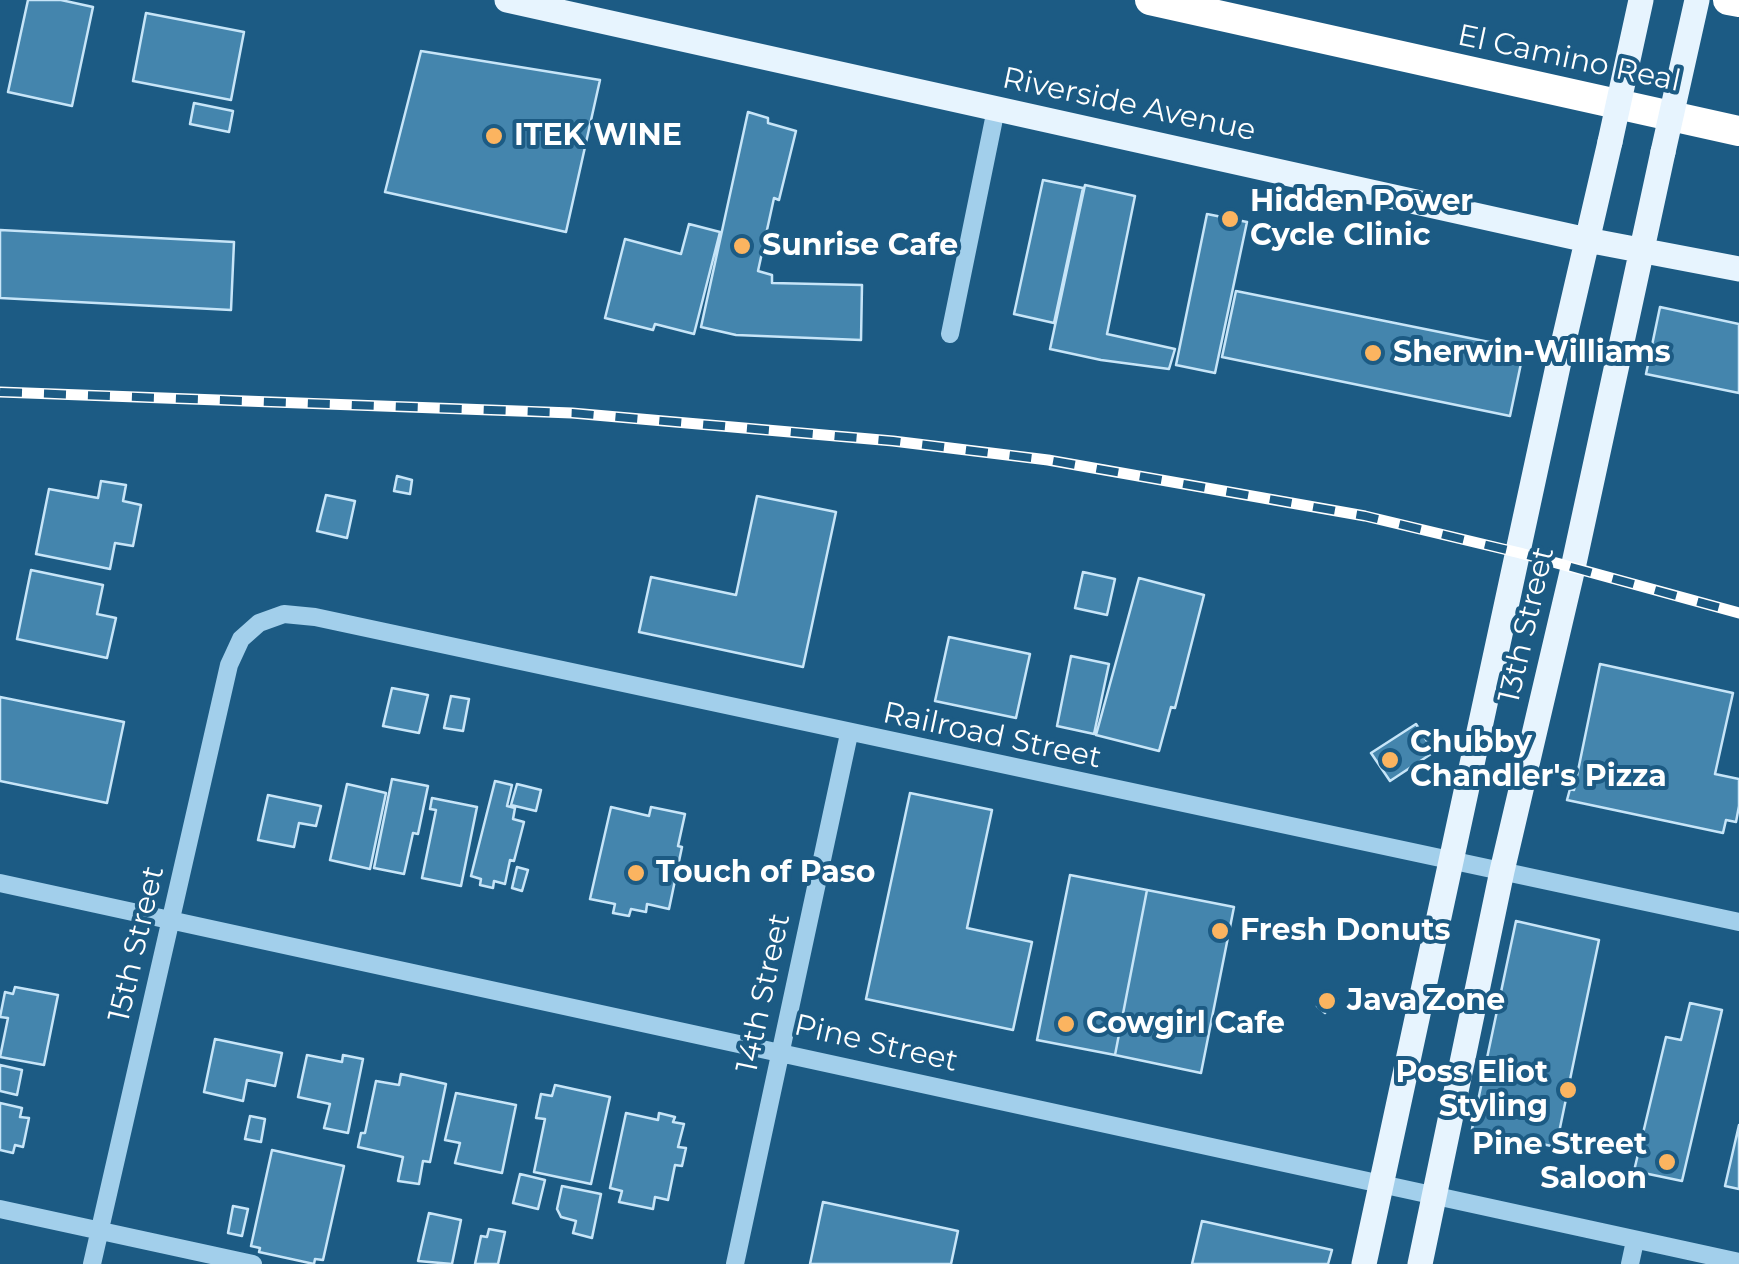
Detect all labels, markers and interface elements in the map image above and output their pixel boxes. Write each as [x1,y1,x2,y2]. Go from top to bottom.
street label: El Camino Real [1454,18,1684,100]
street label: Riverside Avenue [999,61,1259,149]
place label: ITEK WINE [514,118,682,154]
marker: ITEK WINE [483,125,505,147]
place label: Hidden Power Cycle Clinic [1250,184,1473,254]
marker: Hidden Power Cycle Clinic [1219,208,1241,230]
place label: Sunrise Cafe [762,228,958,264]
marker: Sunrise Cafe [731,235,753,257]
place label: Sherwin-Williams [1393,335,1671,371]
marker: Sherwin-Williams [1362,342,1384,364]
street label: 13th Street [1492,544,1562,706]
street label: Railroad Street [880,695,1104,777]
place label: Chubby Chandler's Pizza [1410,725,1667,796]
marker: Chubby Chandler's Pizza [1379,749,1401,771]
place label: Touch of Paso [656,855,875,891]
marker: Touch of Paso [625,862,647,884]
street label: 15th Street [102,863,172,1025]
street label: 14th Street [730,910,798,1076]
place label: Fresh Donuts [1240,913,1450,949]
marker: Fresh Donuts [1209,920,1231,942]
place label: Java Zone [1347,983,1505,1019]
marker: Java Zone [1316,990,1338,1012]
place label: Cowgirl Cafe [1086,1006,1285,1042]
street label: Pine Street [791,1008,961,1080]
marker: Cowgirl Cafe [1055,1013,1077,1035]
place label: Poss Eliot Styling [1395,1055,1548,1126]
marker: Poss Eliot Styling [1557,1079,1579,1101]
place label: Pine Street Saloon [1472,1127,1647,1198]
marker: Pine Street Saloon [1656,1151,1678,1173]

